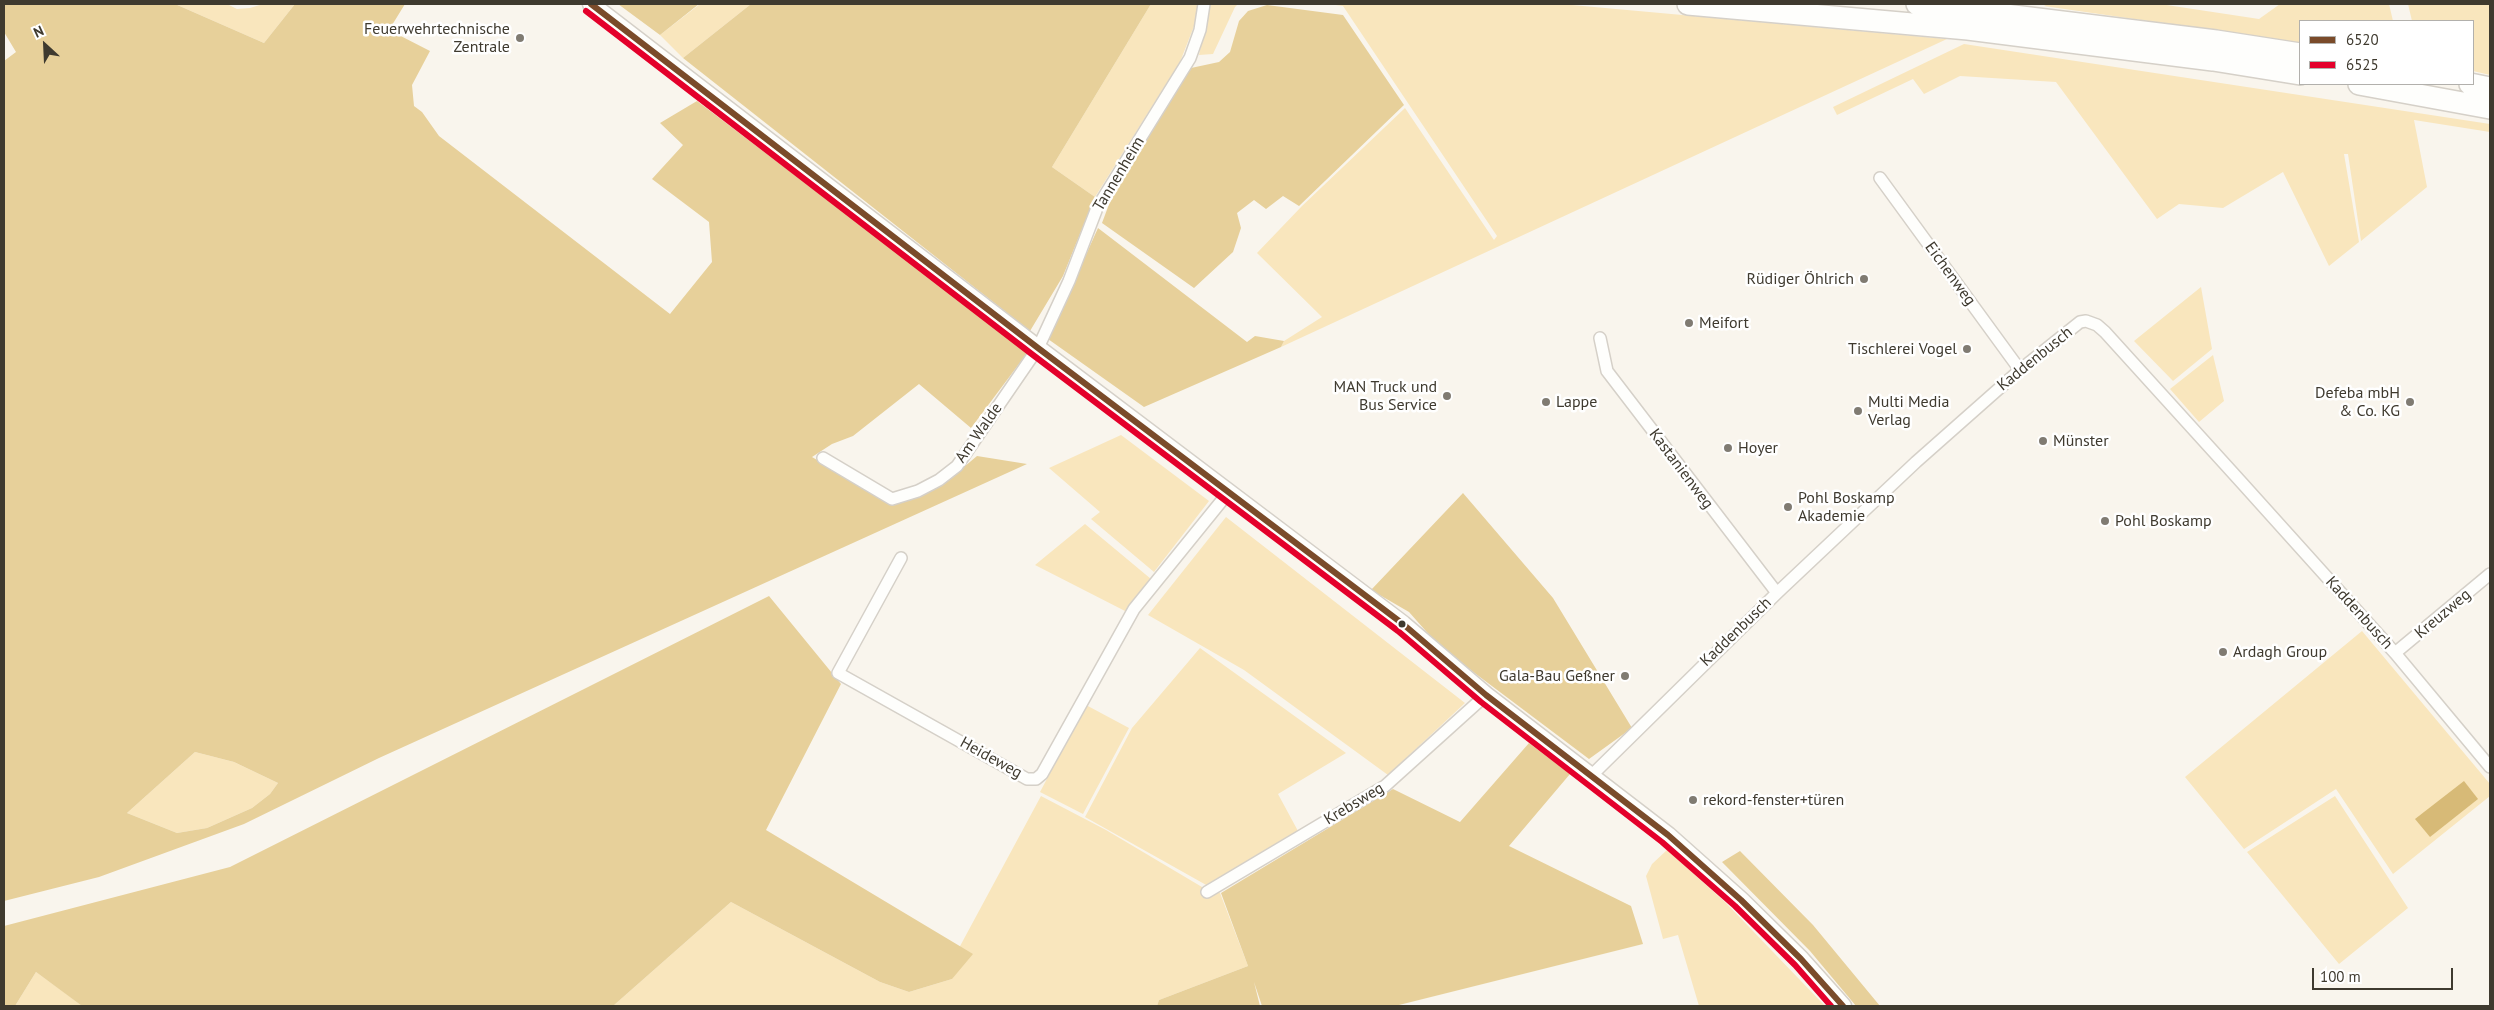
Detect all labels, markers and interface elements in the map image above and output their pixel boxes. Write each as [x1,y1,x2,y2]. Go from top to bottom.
place label: Feuerwehrtechnische Zentrale [364,19,510,57]
north arrow [20,20,70,70]
legend [2299,20,2474,85]
text: N [31,21,47,42]
text: 6520 [2346,30,2379,49]
marker: Feuerwehrtechnische Zentrale [514,32,526,44]
text: 6525 [2346,55,2379,74]
street label: Tannenheim [1089,133,1149,215]
street label: Eichenweg [1921,238,1979,310]
place label: Rüdiger Öhlrich [1747,269,1854,289]
marker: Rüdiger Öhlrich [1858,273,1870,285]
place label: Meifort [1699,313,1749,333]
marker: Meifort [1683,317,1695,329]
street label: Kaddenbusch [1993,323,2077,395]
place label: Tischlerei Vogel [1848,339,1957,359]
marker: Tischlerei Vogel [1961,343,1973,355]
place label: MAN Truck und Bus Service [1334,377,1437,415]
place label: Defeba mbH & Co. KG [2315,383,2400,421]
marker: MAN Truck und Bus Service [1441,390,1453,402]
place label: Lappe [1556,392,1597,412]
place label: Multi Media Verlag [1868,392,1950,430]
marker: Lappe [1540,396,1552,408]
marker: Defeba mbH & Co. KG [2404,396,2416,408]
street label: Am Walde [951,399,1007,467]
marker: Multi Media Verlag [1852,405,1864,417]
street label: Kastanienweg [1645,425,1717,513]
place label: Münster [2053,431,2109,451]
marker: Münster [2037,435,2049,447]
place label: Hoyer [1738,438,1778,458]
marker: Hoyer [1722,442,1734,454]
place label: Pohl Boskamp Akademie [1798,488,1895,526]
marker: Pohl Boskamp Akademie [1782,501,1794,513]
place label: Pohl Boskamp [2115,511,2212,531]
marker: Pohl Boskamp [2099,515,2111,527]
street label: Kaddenbusch [2321,573,2397,653]
street label: Kreuzweg [2411,585,2475,643]
street label: Kaddenbusch [1696,593,1776,671]
unlabelled marker [1397,619,1407,629]
place label: Ardagh Group [2233,642,2327,662]
marker: Ardagh Group [2217,646,2229,658]
place label: Gala-Bau Geßner [1499,666,1615,686]
marker: Gala-Bau Geßner [1619,670,1631,682]
street label: Heideweg [957,733,1025,783]
street label: Krebsweg [1321,779,1387,829]
place label: rekord-fenster+türen [1703,790,1844,810]
marker: rekord-fenster+türen [1687,794,1699,806]
scale bar [2314,958,2455,990]
text: 100 m [2320,967,2361,986]

